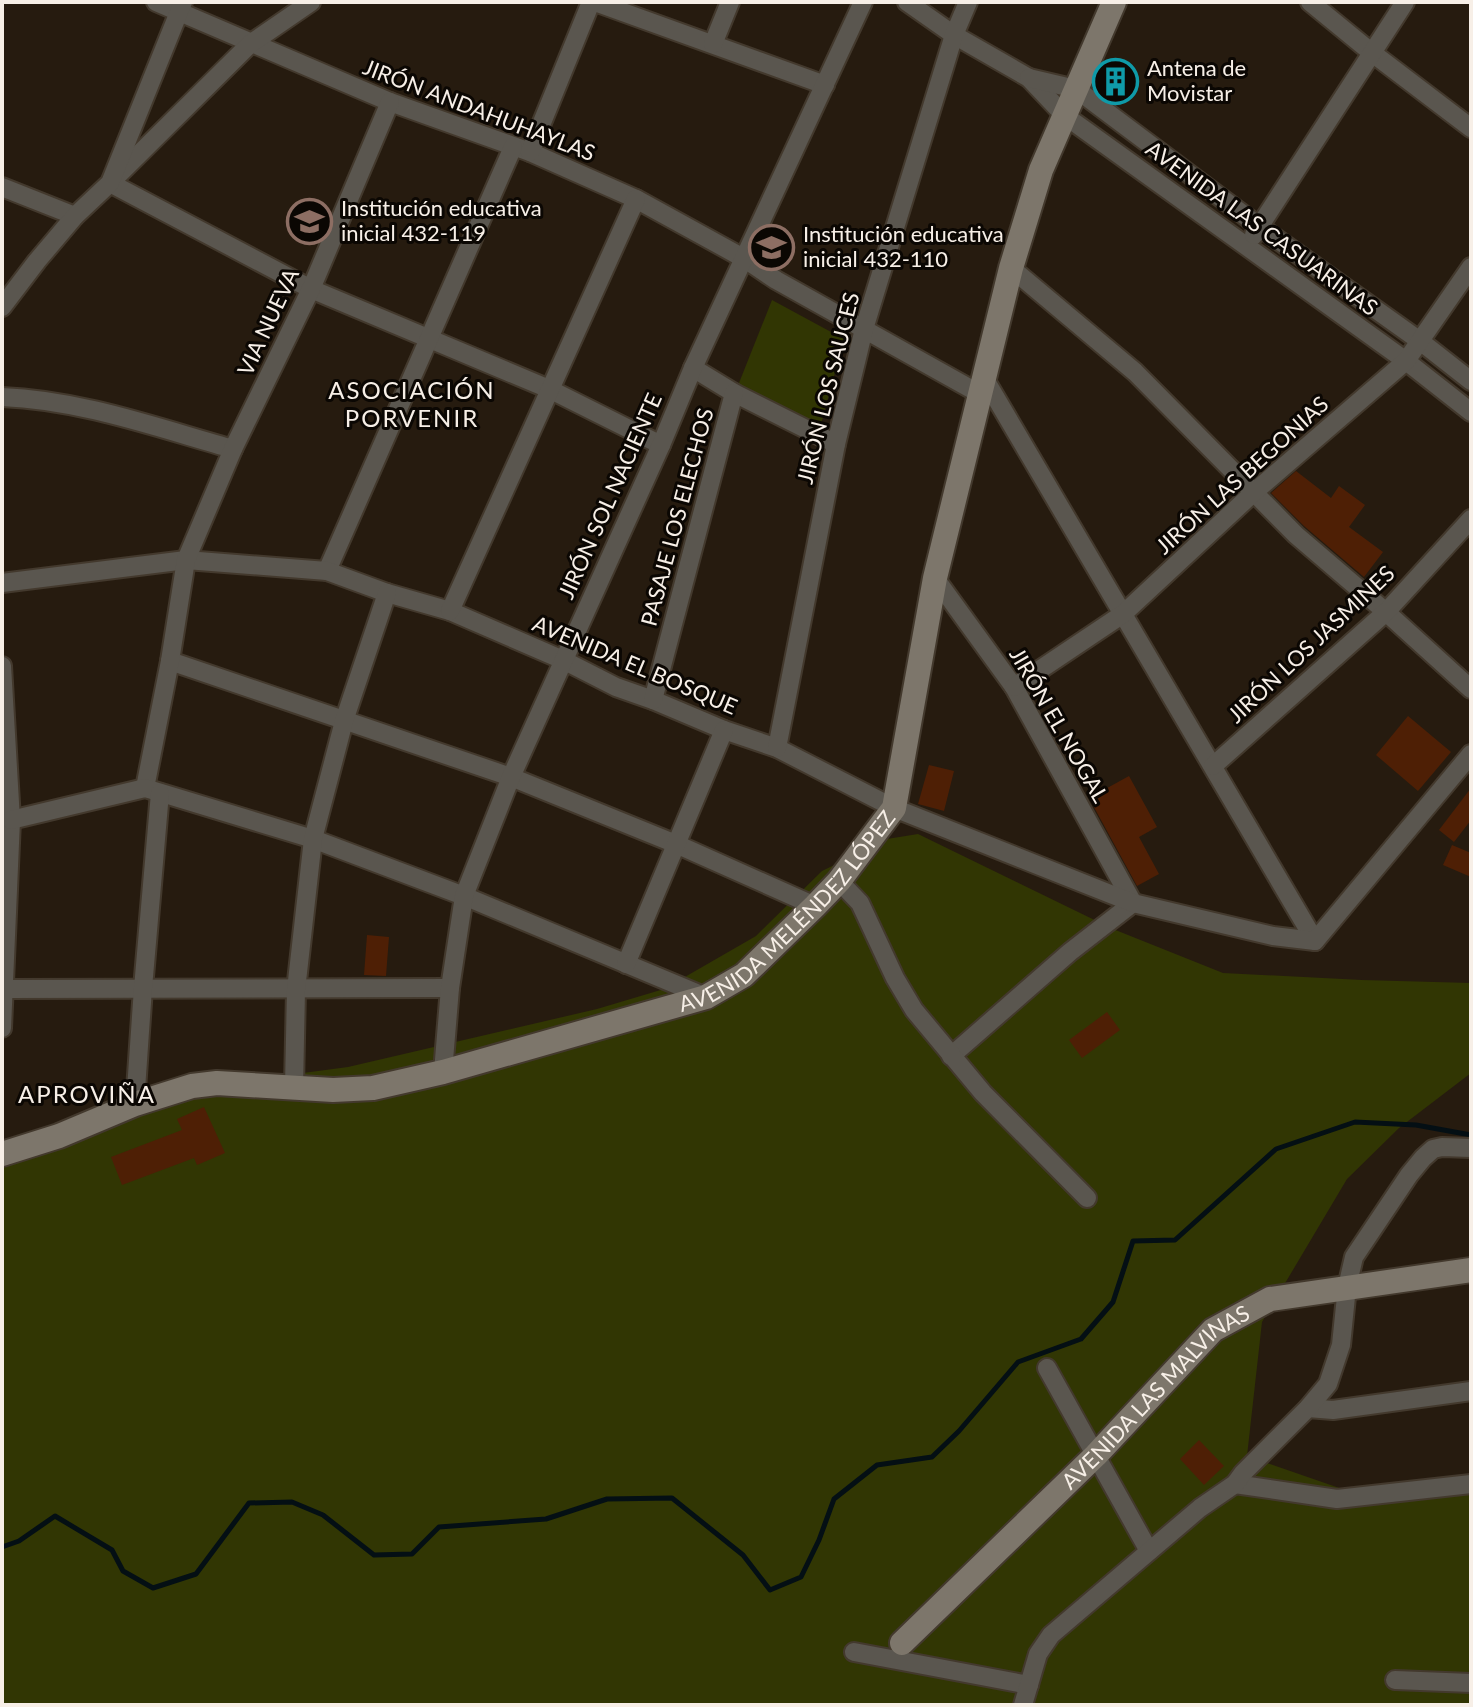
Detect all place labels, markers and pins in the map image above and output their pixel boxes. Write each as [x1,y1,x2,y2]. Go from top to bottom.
place label: Antena de Movistar [1147,54,1246,106]
building icon: Antena de Movistar [1092,57,1140,105]
place label: Institución educativa inicial 432-119 [341,194,542,246]
school or university icon: Institución educativa inicial 432-119 [286,197,334,245]
place label: Institución educativa inicial 432-110 [803,220,1004,272]
school or university icon: Institución educativa inicial 432-110 [748,223,796,271]

